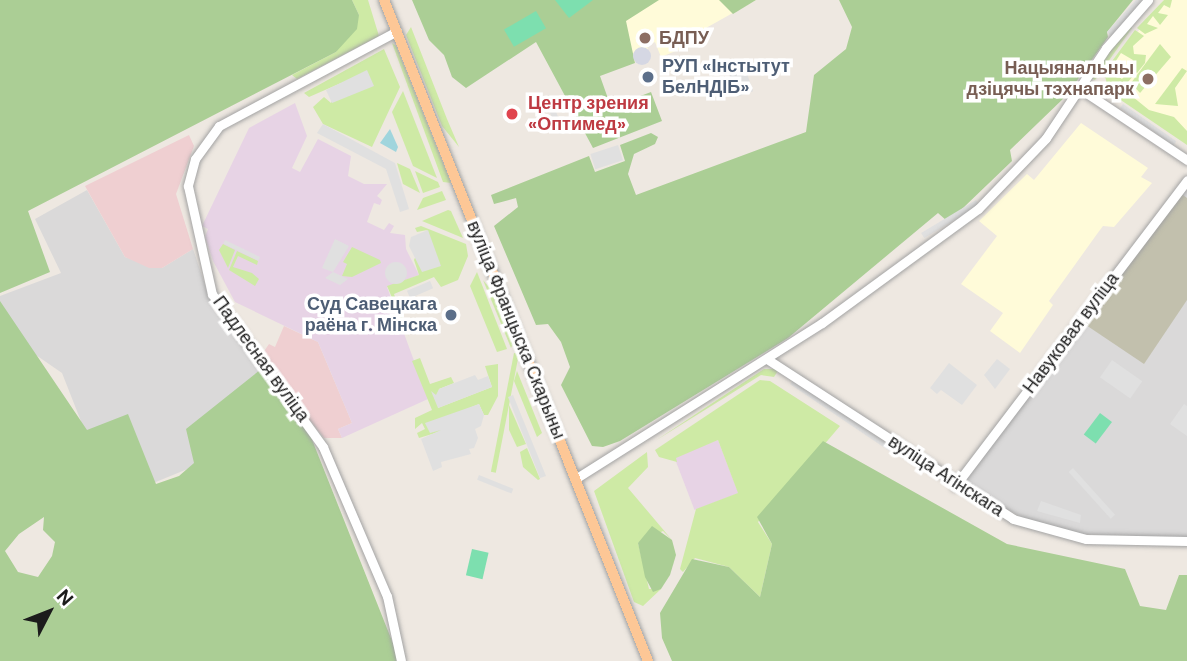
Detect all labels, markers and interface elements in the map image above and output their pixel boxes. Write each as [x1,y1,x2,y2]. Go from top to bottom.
place label: БДПУ [659,27,709,49]
marker: БДПУ [637,30,653,46]
place label: РУП «Інстытут БелНДІБ» [662,56,790,98]
place label: Нацыянальны дзіцячы тэхнапарк [966,58,1134,100]
marker: РУП «Інстытут БелНДІБ» [640,69,656,85]
marker: Нацыянальны дзіцячы тэхнапарк [1140,71,1156,87]
place label: Центр зрения «Оптимед» [528,93,649,136]
marker: Центр зрения «Оптимед» [502,104,522,124]
street label: вуліца Францыска Скарыны [462,218,570,442]
street label: Навуковая вуліца [1019,268,1123,398]
street label: Падлесная вуліца [208,292,314,426]
place label: Суд Савецкага раёна г. Мінска [305,294,437,336]
marker: Суд Савецкага раёна г. Мінска [443,307,459,323]
street label: вуліца Агінскага [884,431,1008,521]
north arrow [14,577,84,647]
text: N [51,584,79,611]

